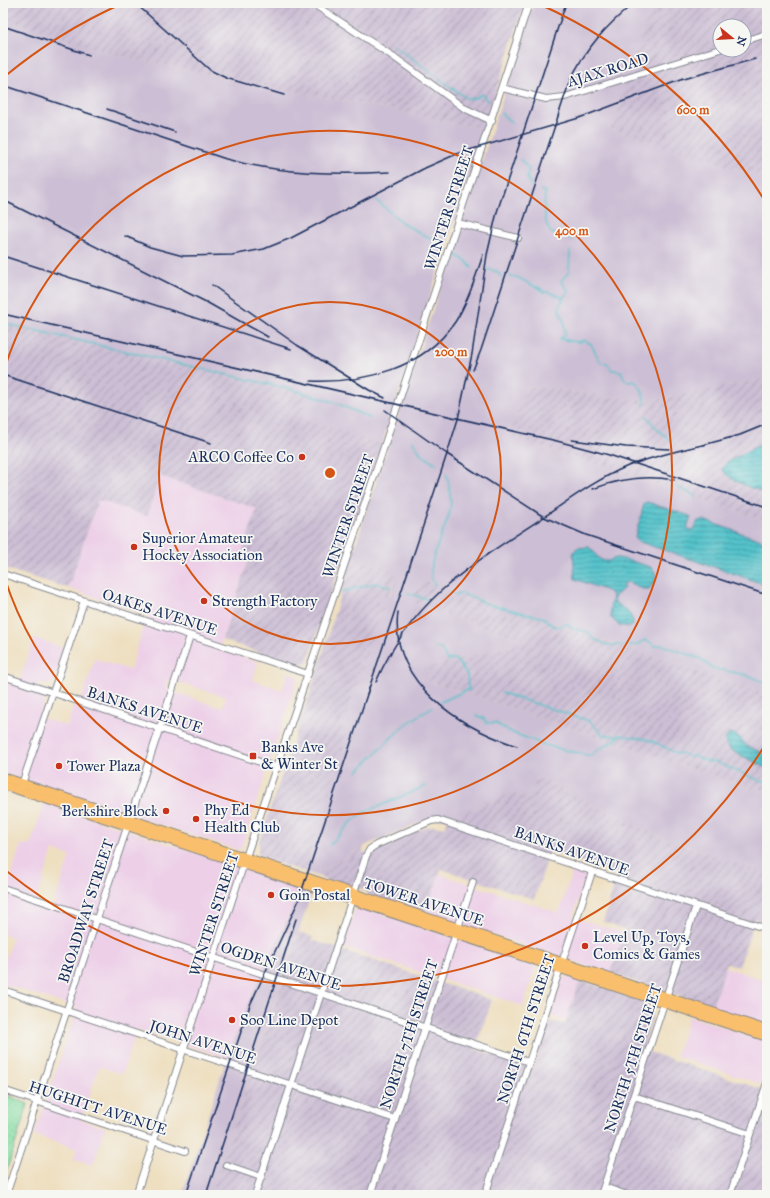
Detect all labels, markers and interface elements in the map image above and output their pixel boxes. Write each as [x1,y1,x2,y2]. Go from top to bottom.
north arrow [712,18,752,58]
text: N [733,34,749,48]
street label: AJAX ROAD [564,49,651,92]
text: 600 m [677,103,710,117]
street label: WINTER STREET [420,144,478,272]
text: 400 m [555,224,590,239]
text: 200 m [435,345,468,359]
place label: ARCO Coffee Co [187,448,294,466]
marker: ARCO Coffee Co [297,452,307,462]
street label: WINTER STREET [318,452,378,580]
centre of rings [323,466,337,480]
place label: Superior Amateur Hockey Association [142,529,263,564]
marker: Superior Amateur Hockey Association [129,542,139,552]
street label: OAKES AVENUE [100,585,220,639]
place label: Strength Factory [212,592,318,610]
marker: Strength Factory [199,596,209,606]
street label: BANKS AVENUE [85,683,205,737]
place label: Banks Ave & Winter St [261,738,338,773]
marker: Banks Ave & Winter St [248,751,258,761]
place label: Tower Plaza [67,757,141,775]
marker: Tower Plaza [54,761,64,771]
place label: Phy Ed Health Club [204,801,280,836]
place label: Berkshire Block [62,802,158,820]
marker: Berkshire Block [161,806,171,816]
marker: Phy Ed Health Club [191,814,201,824]
street label: BANKS AVENUE [512,823,632,879]
street label: BROADWAY STREET [54,837,118,985]
street label: WINTER STREET [185,850,243,978]
street label: TOWER AVENUE [361,874,487,930]
place label: Goin Postal [279,886,351,904]
marker: Goin Postal [266,890,276,900]
place label: Level Up, Toys, Comics & Games [593,928,700,963]
street label: OGDEN AVENUE [218,938,344,994]
marker: Level Up, Toys, Comics & Games [580,941,590,951]
street label: NORTH 6TH STREET [493,952,559,1106]
street label: NORTH 7TH STREET [376,957,442,1111]
street label: NORTH 5TH STREET [600,981,666,1135]
place label: Soo Line Depot [240,1011,339,1029]
marker: Soo Line Depot [227,1015,237,1025]
street label: JOHN AVENUE [145,1016,259,1069]
street label: HUGHITT AVENUE [27,1077,170,1139]

